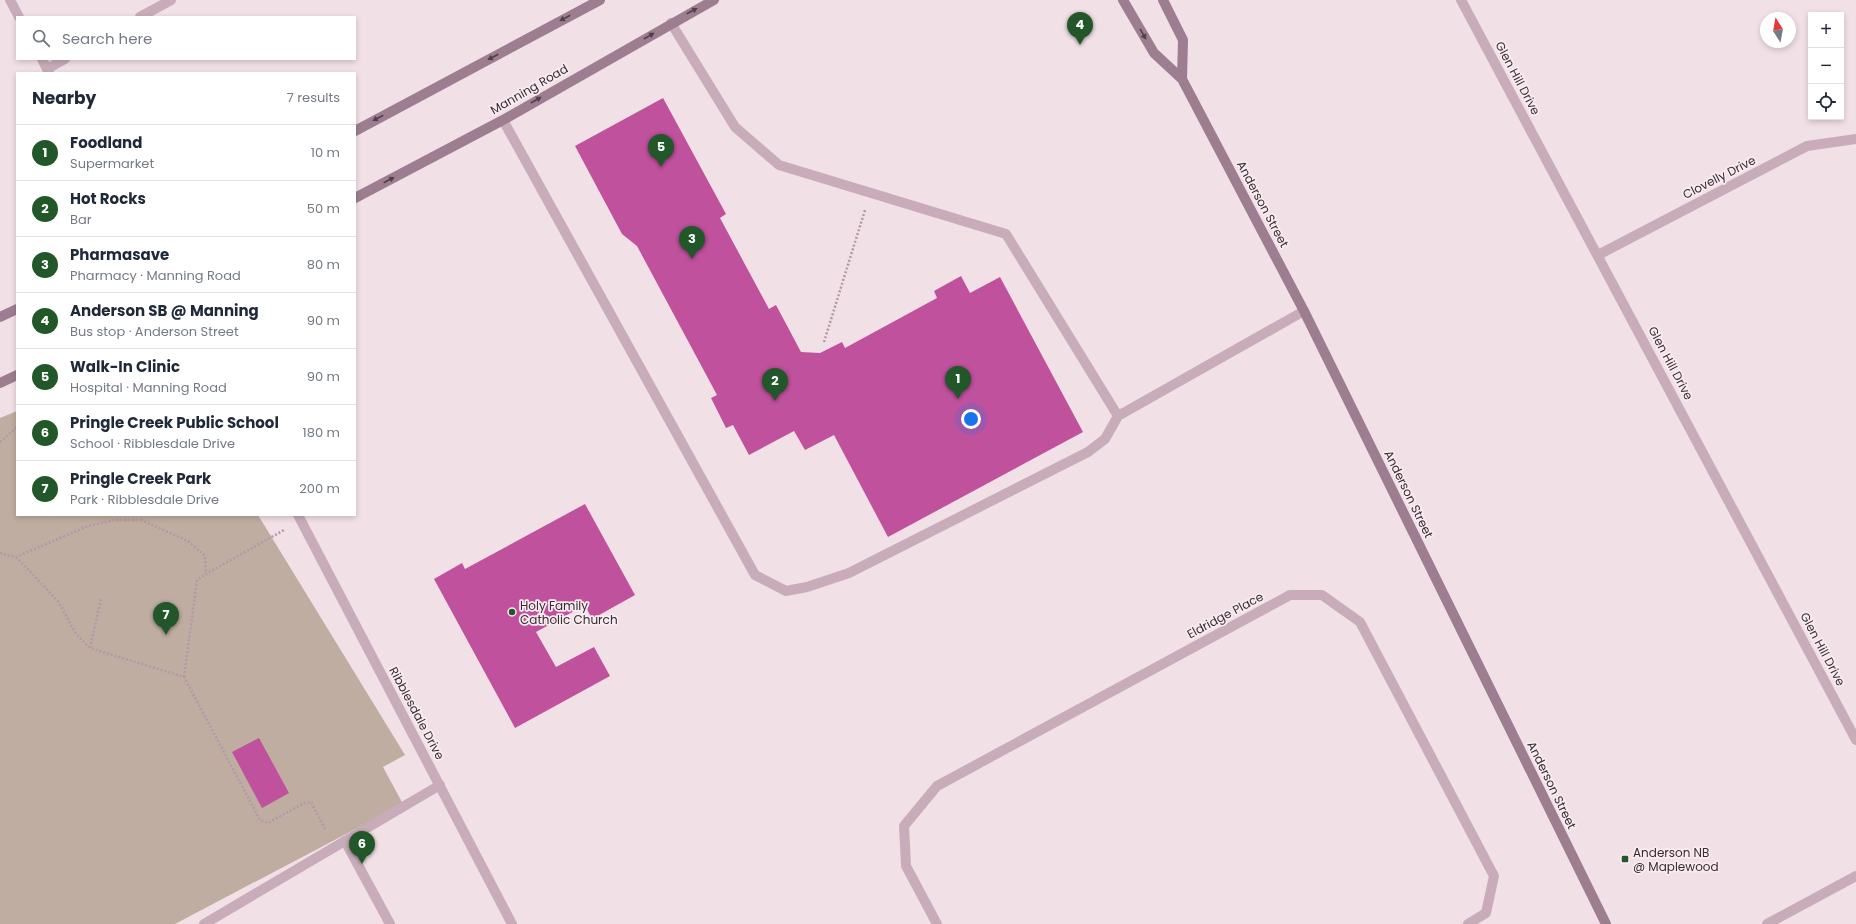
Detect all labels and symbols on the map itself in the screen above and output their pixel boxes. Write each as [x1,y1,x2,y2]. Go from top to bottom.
one-way arrow [687,8,698,15]
pin: 4 [1067,12,1093,45]
north arrow [1760,12,1796,48]
one-way arrow [559,15,571,21]
one-way arrow [1139,29,1147,39]
one-way arrow [643,32,655,39]
street label: Glen Hill Drive [1491,38,1545,118]
one-way arrow [487,54,498,60]
street label: Manning Road [487,60,571,118]
one-way arrow [530,97,542,104]
one-way arrow [372,115,384,122]
pin: 5 [648,134,674,167]
street label: Clovelly Drive [1679,151,1759,203]
street label: Anderson Street [1233,158,1293,250]
one-way arrow [384,177,395,183]
pin: 3 [679,226,705,259]
street label: Glen Hill Drive [1644,323,1698,403]
pin: 1 [945,366,971,399]
pin: 2 [762,368,788,401]
your location [961,409,981,429]
street label: Anderson Street [1380,447,1438,541]
street label: Eldridge Place [1184,588,1266,642]
place label: Holy Family Catholic Church [520,597,618,628]
pin: 7 [153,602,179,635]
marker: Holy Family Catholic Church [507,607,517,617]
street label: Glen Hill Drive [1796,609,1850,689]
street label: Ribblesdale Drive [385,664,449,762]
street label: Anderson Street [1523,738,1581,832]
pin: 6 [349,831,375,864]
place label: Anderson NB @ Maplewood [1633,844,1719,875]
marker: Anderson NB @ Maplewood [1620,854,1630,864]

